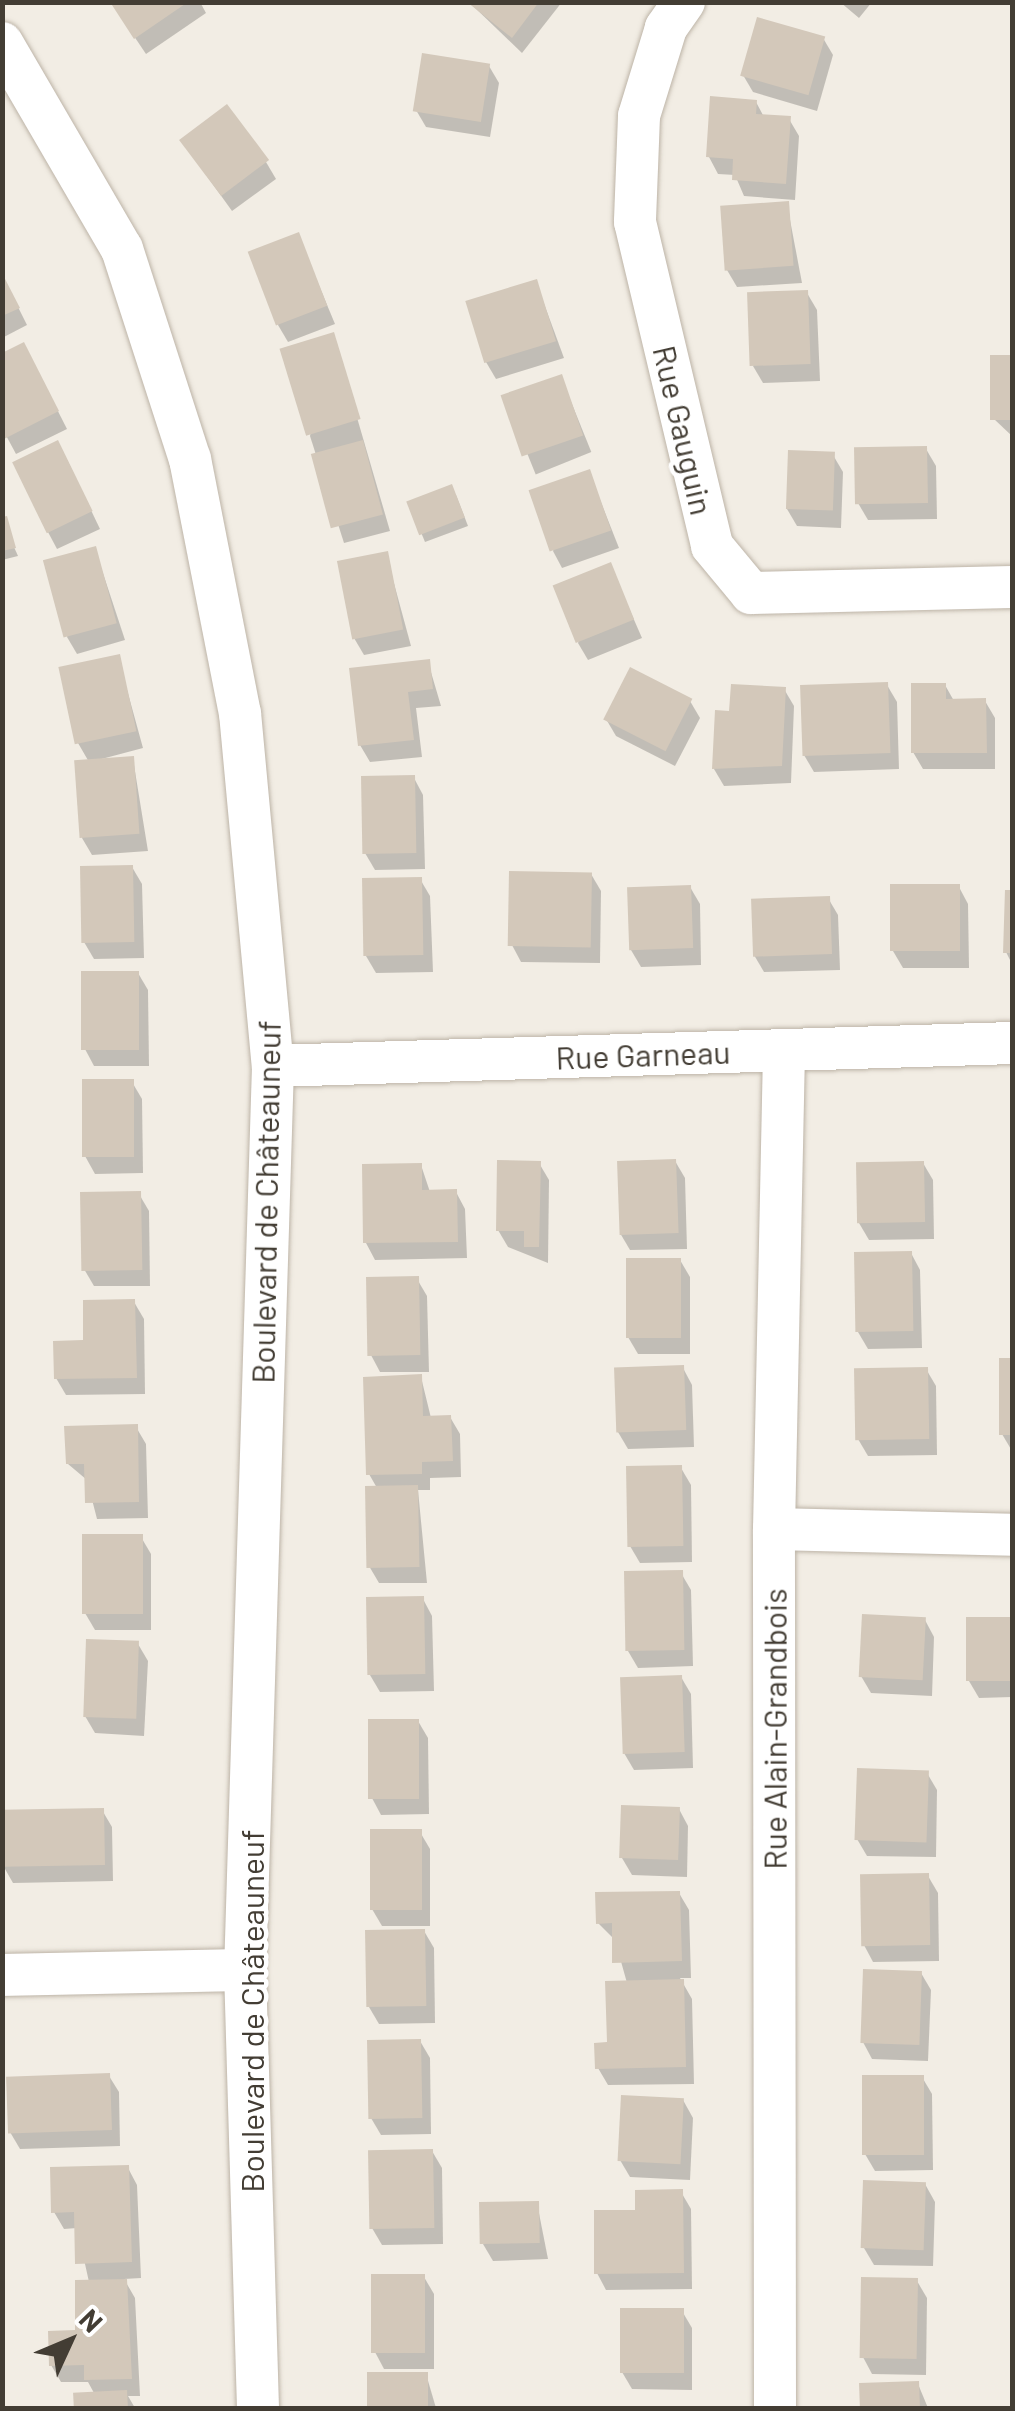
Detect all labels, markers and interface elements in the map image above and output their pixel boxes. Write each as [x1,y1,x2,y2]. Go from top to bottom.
street label: Rue Gauguin [646,342,722,518]
street label: Boulevard de Châteauneuf [243,1020,287,1384]
street label: Rue Garneau [555,1032,731,1076]
street label: Rue Alain-Grandbois [755,1588,793,1870]
street label: Boulevard de Châteauneuf [232,1829,270,2193]
north arrow [20,2291,120,2391]
text: N [73,2302,110,2339]

